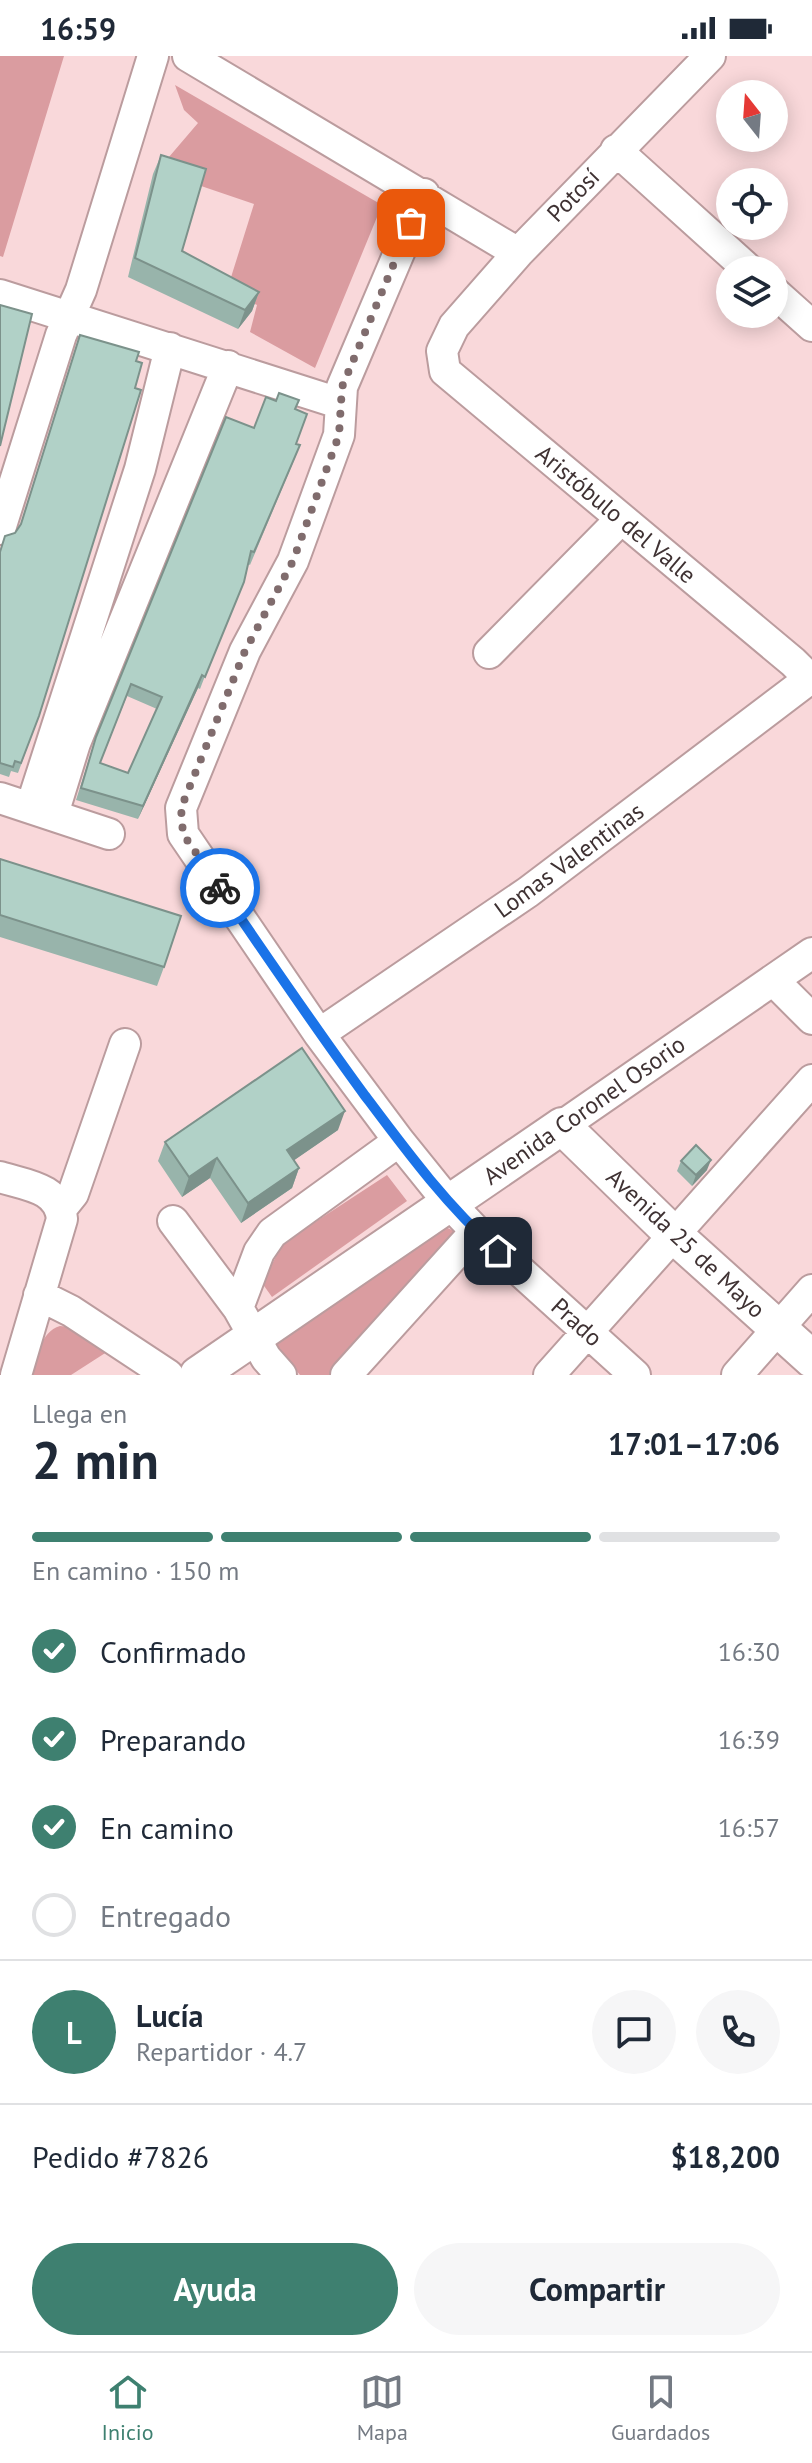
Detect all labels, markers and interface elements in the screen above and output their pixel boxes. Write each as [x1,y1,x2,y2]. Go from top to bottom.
text: 16:59 [40,9,116,48]
north arrow [716,80,788,152]
map controls [716,80,788,328]
street label: Potosí [540,162,606,228]
button: locate [716,168,788,240]
pin [377,189,445,257]
icon: bag [389,201,433,245]
button: layers [716,256,788,328]
street label: Aristóbulo del Valle [529,438,703,590]
street label: Lomas Valentinas [488,795,650,925]
courier [180,848,260,928]
icon: bike [198,866,242,910]
street label: Avenida Coronel Osorio [477,1029,691,1191]
street label: Avenida 25 de Mayo [600,1161,772,1325]
pin [464,1217,532,1285]
icon: home [476,1229,520,1273]
street label: Prado [545,1291,609,1353]
text: Llega en [32,1397,127,1430]
text: 17:01–17:06 [608,1424,780,1463]
text: 2 min [32,1426,159,1493]
text: En camino · 150 m [32,1554,239,1587]
icon: check [32,1629,76,1673]
text: Confirmado [100,1632,246,1671]
text: 16:30 [718,1635,780,1668]
icon: check [32,1717,76,1761]
text: Preparando [100,1720,246,1759]
text: 16:39 [718,1723,780,1756]
icon: check [32,1805,76,1849]
text: En camino [100,1808,234,1847]
text: 16:57 [718,1811,780,1844]
text: Entregado [100,1896,231,1935]
button: chat [592,1990,676,2074]
button: phone [696,1990,780,2074]
text: Lucía [136,1996,204,2035]
text: L [66,2013,82,2052]
text: Repartidor · 4.7 [136,2035,307,2068]
text: Pedido #7826 [32,2137,209,2176]
text: $18,200 [670,2137,780,2176]
button: Ayuda [32,2243,398,2335]
button: Compartir [414,2243,780,2335]
tab: Inicio [102,2370,154,2446]
tab: Mapa [357,2370,408,2446]
tab: Guardados [611,2370,710,2446]

